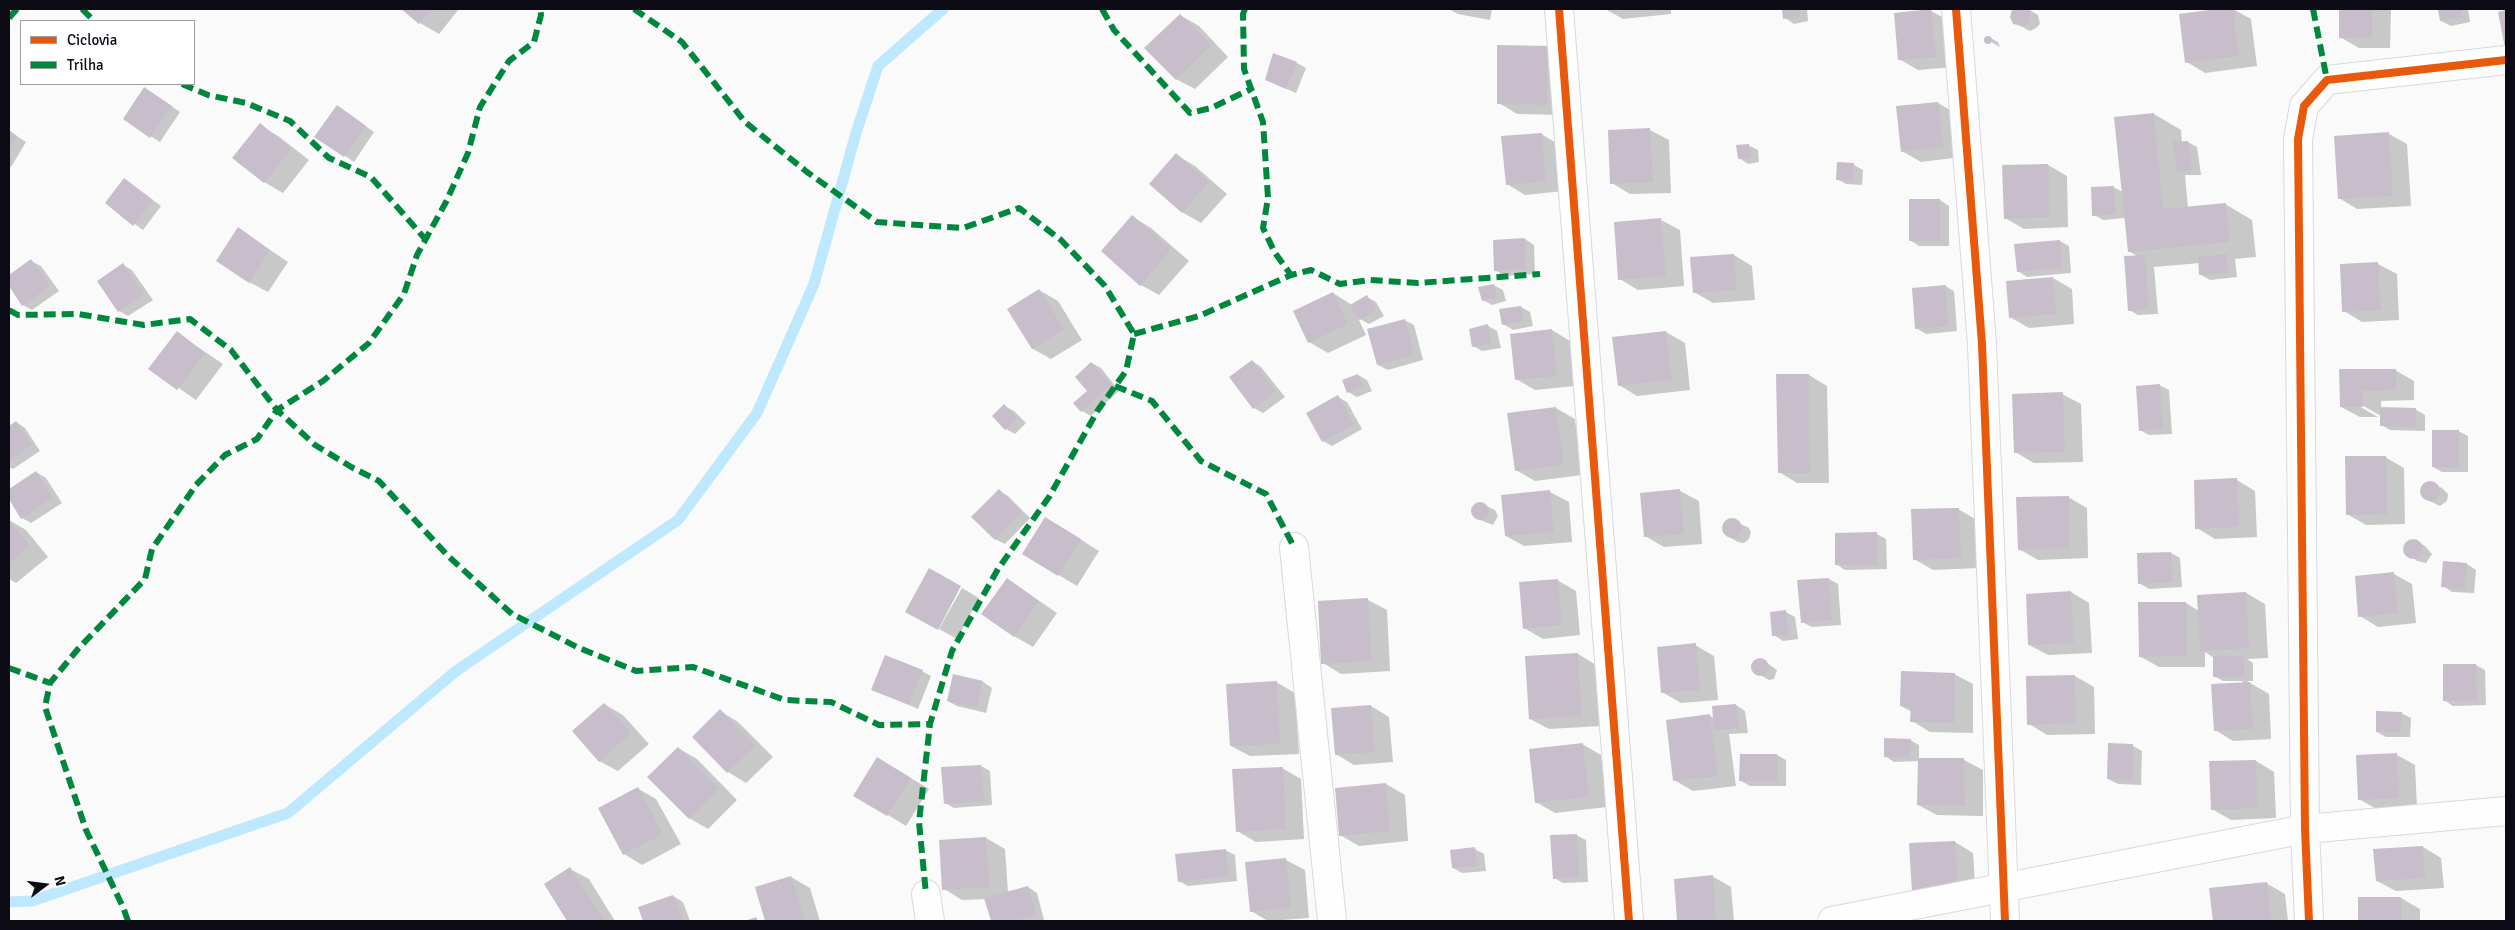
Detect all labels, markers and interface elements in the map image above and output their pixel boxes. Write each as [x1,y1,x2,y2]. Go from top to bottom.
legend [20,20,195,85]
text: Ciclovia [67,31,117,49]
text: Trilha [67,56,104,74]
north arrow [20,860,70,910]
text: N [50,874,69,888]

